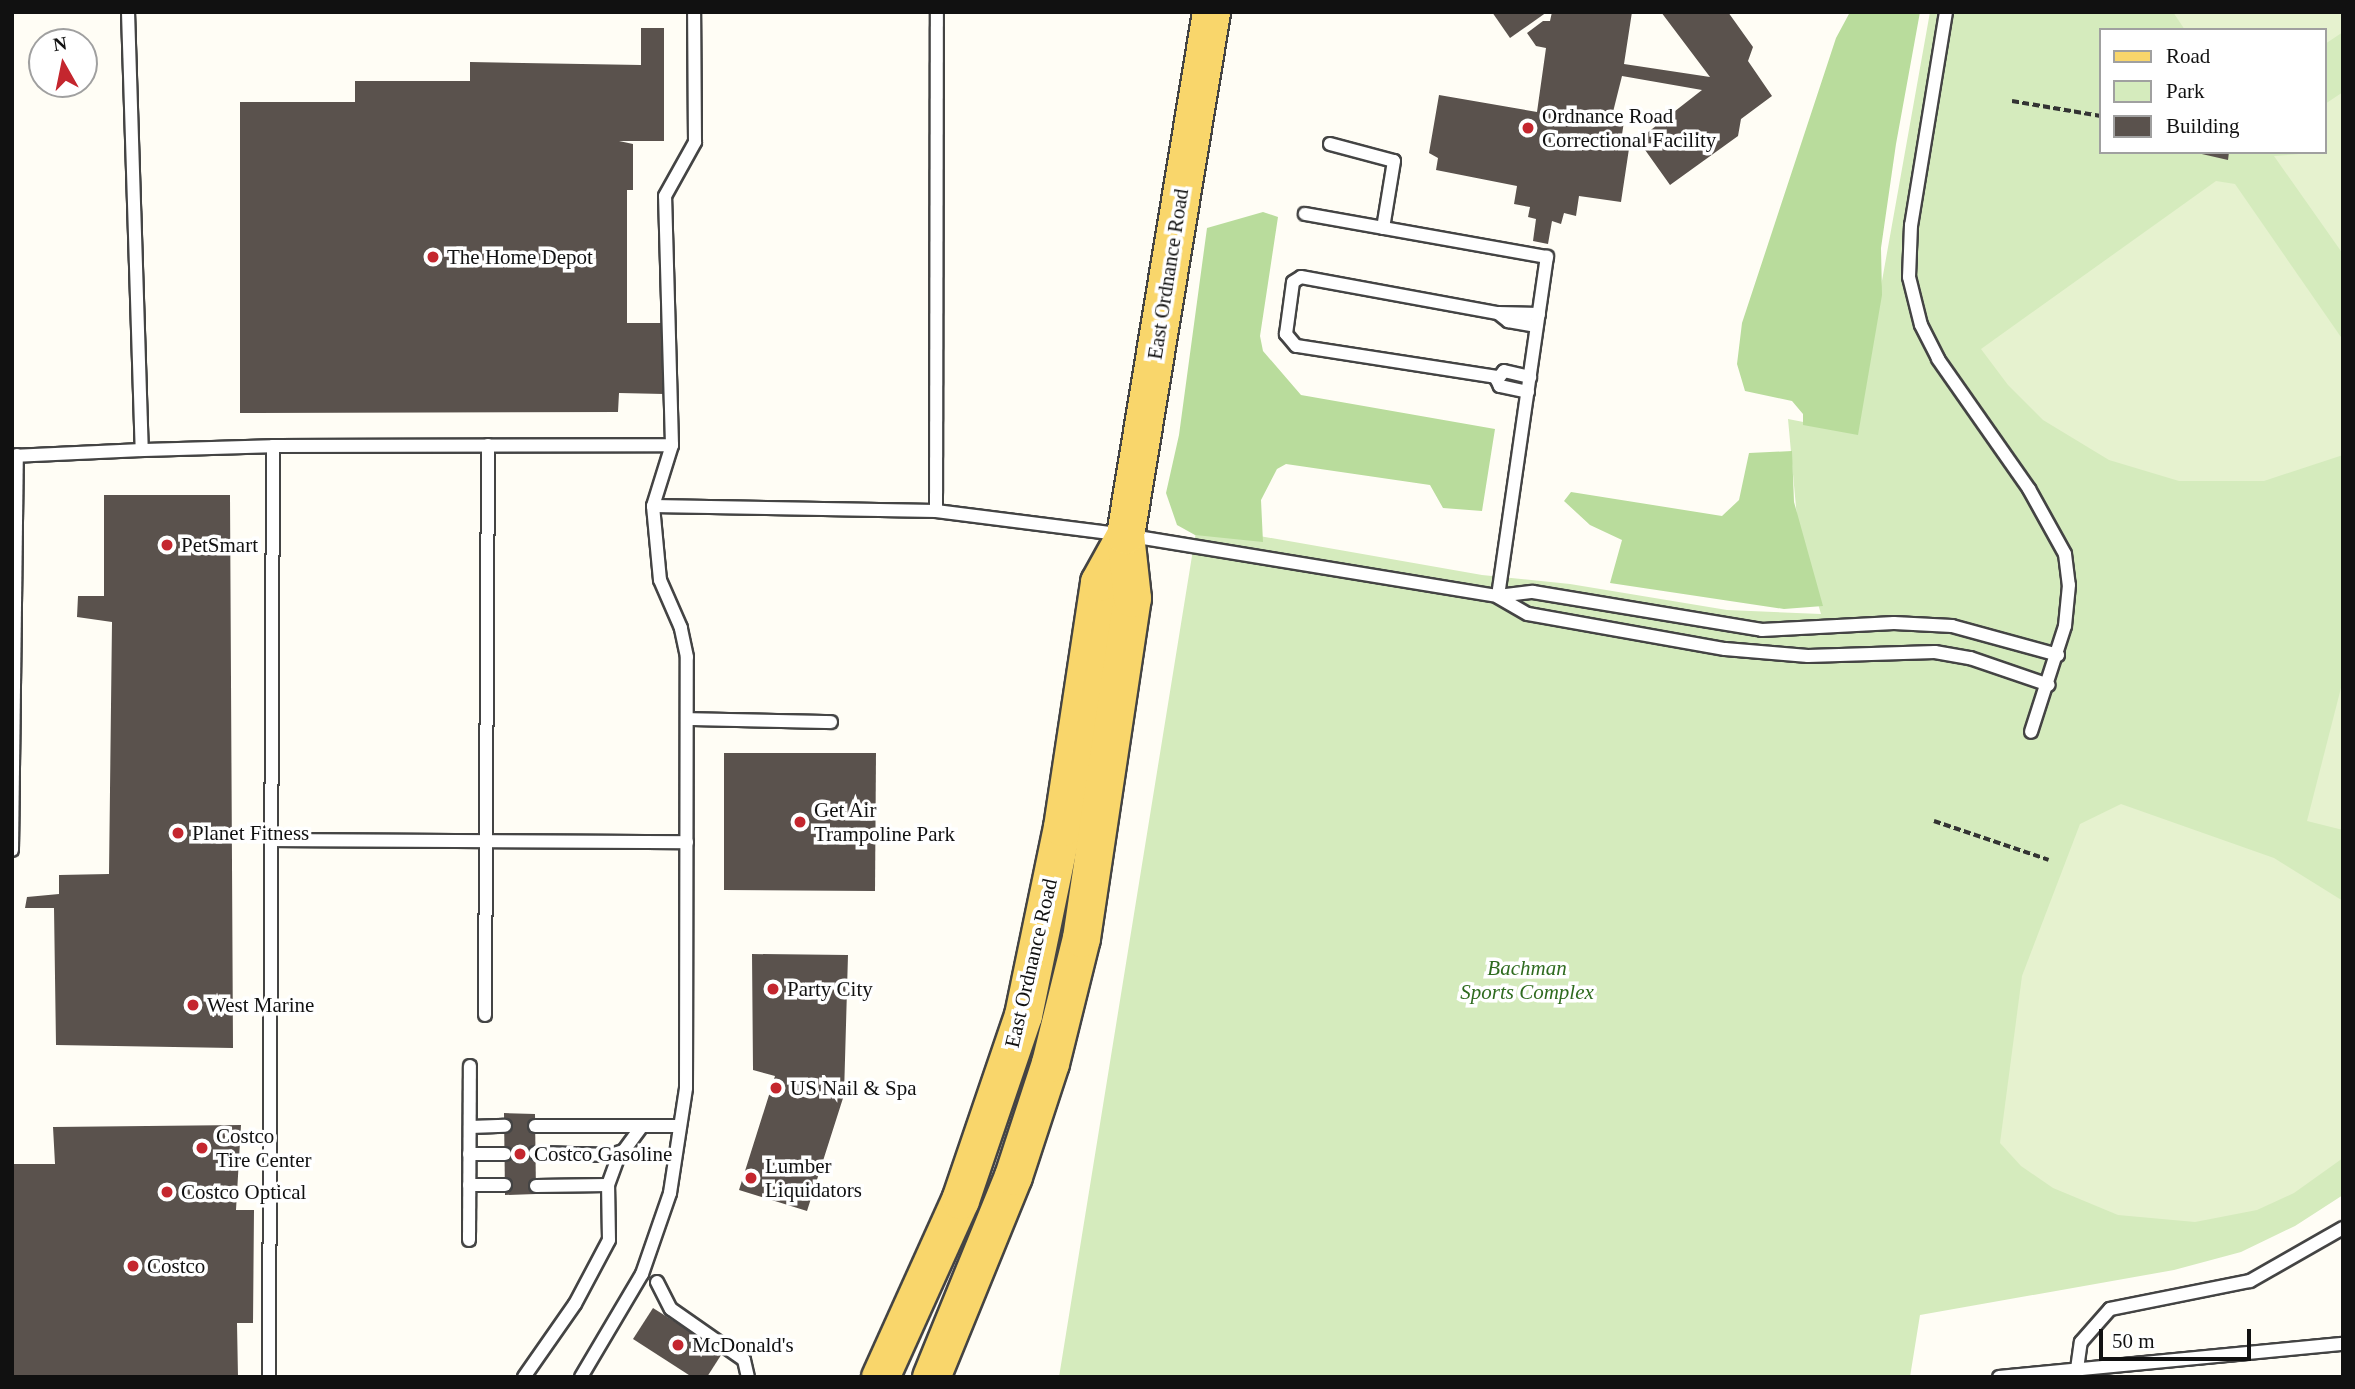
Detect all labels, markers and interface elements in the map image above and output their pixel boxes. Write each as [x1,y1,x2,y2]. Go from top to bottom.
north arrow [28,28,98,98]
legend [2100,28,2327,154]
text: N [52,32,68,55]
text: Road [2166,44,2210,68]
text: Park [2166,79,2205,103]
place label: Ordnance Road Correctional Facility [1542,103,1716,153]
text: Building [2166,114,2240,138]
marker: Ordnance Road Correctional Facility [1520,120,1536,136]
street label: East Ordnance Road [1142,187,1194,361]
place label: The Home Depot [447,244,593,270]
marker: The Home Depot [425,249,441,265]
place label: PetSmart [181,532,258,558]
marker: PetSmart [159,537,175,553]
place label: Get Air Trampoline Park [814,797,955,847]
marker: Get Air Trampoline Park [792,814,808,830]
place label: Planet Fitness [192,820,309,846]
marker: Planet Fitness [170,825,186,841]
street label: East Ordnance Road [999,876,1063,1050]
park label: Bachman Sports Complex [1460,955,1594,1005]
place label: Party City [787,976,873,1002]
marker: Party City [765,981,781,997]
place label: West Marine [207,992,314,1018]
marker: West Marine [185,997,201,1013]
place label: US Nail & Spa [790,1075,917,1101]
marker: US Nail & Spa [768,1080,784,1096]
place label: Costco Tire Center [216,1123,311,1173]
marker: Costco Tire Center [194,1140,210,1156]
place label: Costco Gasoline [534,1141,672,1167]
marker: Costco Gasoline [512,1146,528,1162]
place label: Lumber Liquidators [765,1153,862,1203]
marker: Lumber Liquidators [743,1170,759,1186]
place label: Costco Optical [181,1179,306,1205]
marker: Costco Optical [159,1184,175,1200]
place label: Costco [147,1253,205,1279]
marker: Costco [125,1258,141,1274]
scale bar [2103,1316,2255,1360]
text: 50 m [2112,1329,2155,1353]
place label: McDonald's [692,1332,794,1358]
marker: McDonald's [670,1337,686,1353]

